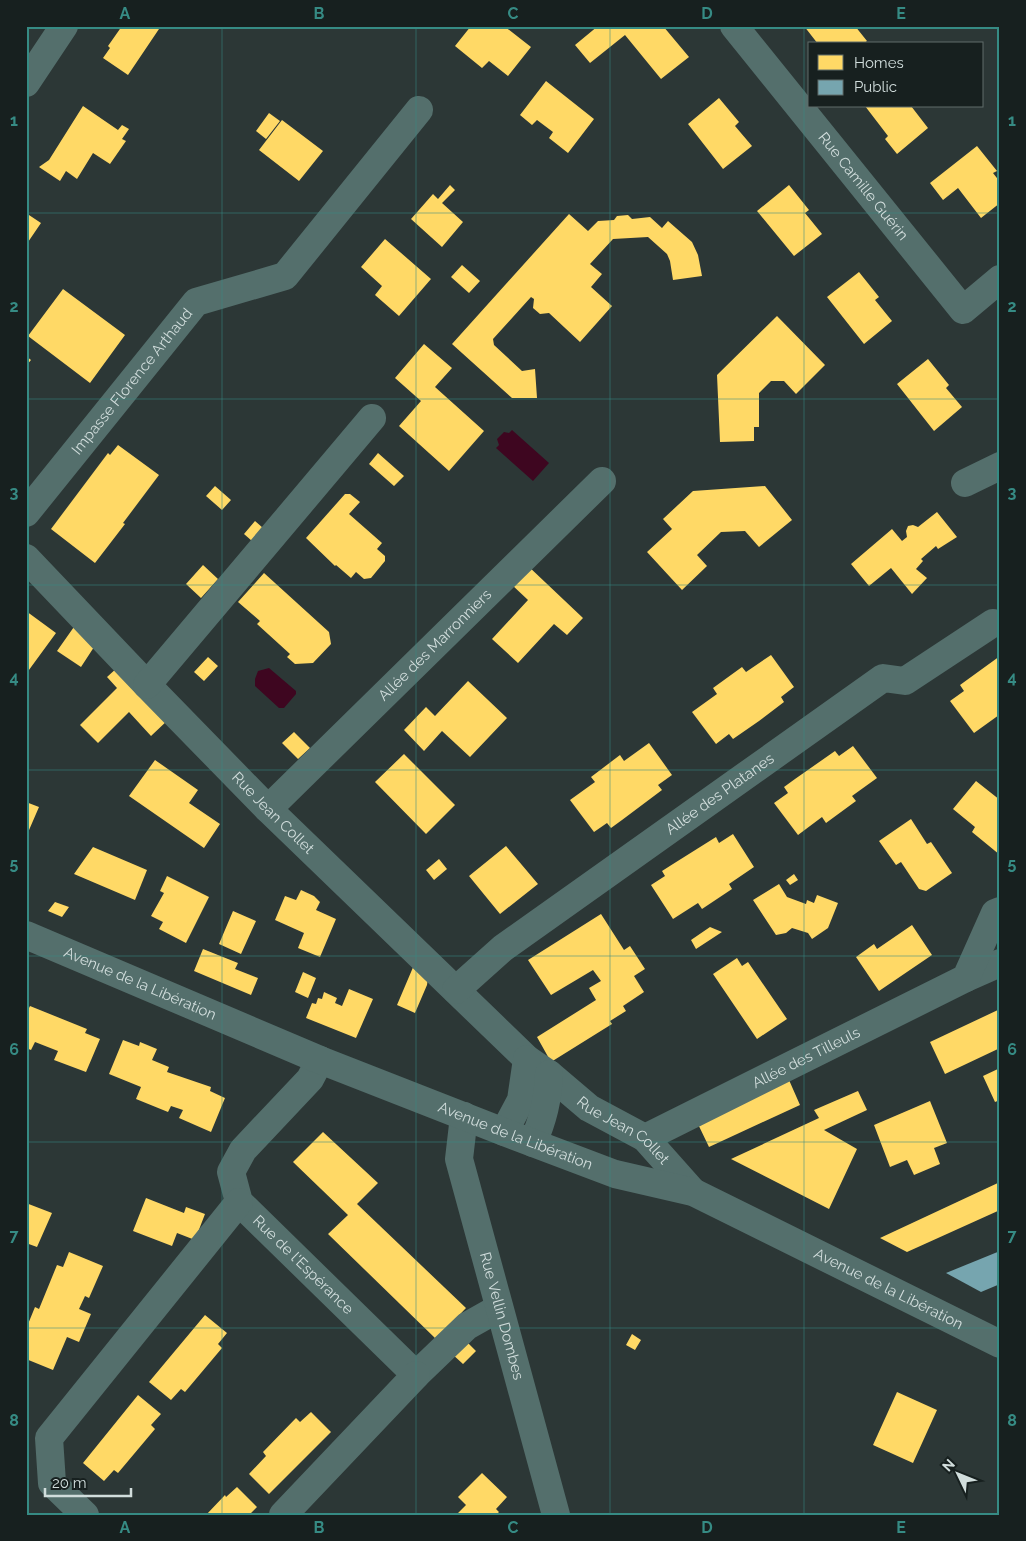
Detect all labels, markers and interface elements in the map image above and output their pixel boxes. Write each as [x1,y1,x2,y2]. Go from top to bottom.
text: A [120,4,131,23]
text: B [314,4,325,23]
text: C [508,4,519,23]
text: D [701,4,713,23]
text: E [896,4,906,23]
legend [808,42,984,108]
text: Homes [854,54,904,72]
text: Public [854,78,897,96]
text: 1 [10,111,18,130]
text: 1 [1008,111,1016,130]
street label: Rue Camille Guérin [814,129,912,244]
text: 2 [9,297,19,316]
text: 2 [1007,297,1017,316]
street label: Impasse Florence Arthaud [68,305,196,458]
text: 3 [10,483,19,502]
text: 3 [1008,483,1017,502]
street label: Allée des Marronniers [375,585,495,705]
text: 4 [9,668,19,687]
text: 4 [1007,668,1017,687]
street label: Allée des Platanes [662,749,777,839]
street label: Rue Jean Collet [228,768,318,858]
text: 5 [10,854,19,873]
text: 5 [1008,854,1017,873]
street label: Avenue de la Libération [61,943,219,1024]
street label: Allée des Tilleuls [749,1023,863,1092]
text: 6 [9,1040,19,1059]
text: 6 [1007,1040,1017,1059]
street label: Rue Jean Collet [573,1093,673,1168]
street label: Avenue de la Libération [435,1098,595,1174]
street label: Rue de l'Espérance [249,1212,357,1318]
text: 7 [10,1226,19,1245]
text: 7 [1008,1226,1017,1245]
street label: Avenue de la Libération [811,1244,966,1333]
street label: Rue Vellin Dombes [476,1250,528,1382]
text: 8 [9,1411,19,1430]
text: 8 [1007,1411,1017,1430]
north arrow [934,1448,984,1498]
text: N [939,1456,958,1474]
scale bar [45,1466,131,1498]
text: 20 m [52,1474,87,1492]
text: A [120,1518,131,1537]
text: B [314,1518,325,1537]
text: C [508,1518,519,1537]
text: D [701,1518,713,1537]
text: E [896,1518,906,1537]

